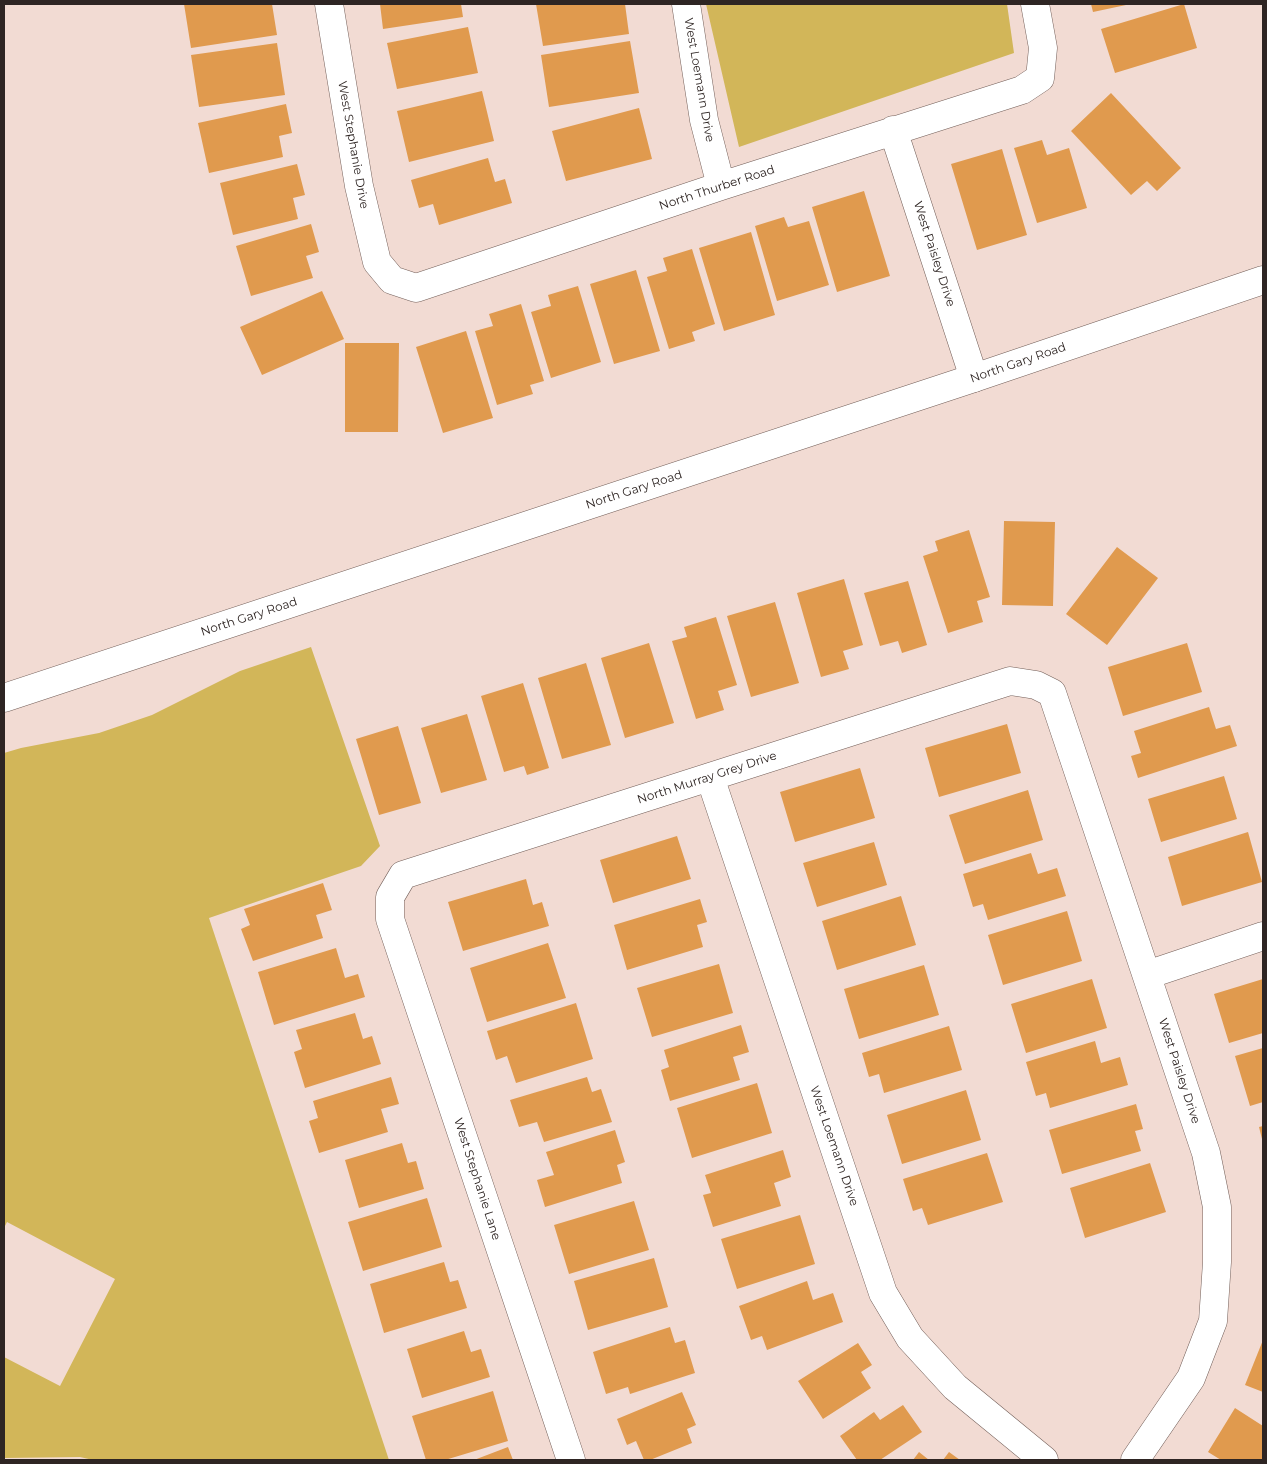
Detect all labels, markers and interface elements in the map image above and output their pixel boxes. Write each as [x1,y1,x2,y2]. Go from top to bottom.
street label: West Loemann Drive [681,17,717,143]
street label: West Stephanie Drive [335,80,371,210]
street label: North Thurber Road [657,162,777,214]
street label: West Paisley Drive [910,200,958,308]
street label: North Gary Road [968,340,1068,386]
street label: North Gary Road [584,468,684,512]
street label: North Gary Road [199,595,299,639]
street label: North Murray Grey Drive [636,749,778,807]
street label: West Paisley Drive [1155,1017,1203,1125]
street label: West Loemann Drive [807,1084,861,1208]
street label: West Stephanie Lane [450,1116,504,1242]

